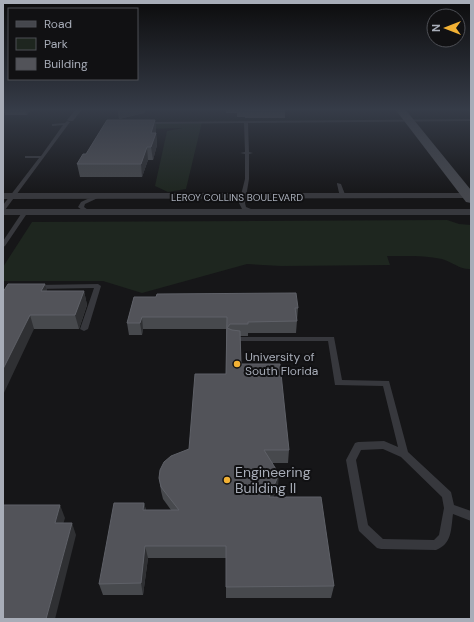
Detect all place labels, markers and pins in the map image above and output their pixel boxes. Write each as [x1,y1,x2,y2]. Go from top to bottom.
place label: University of South Florida [245,349,318,379]
marker: University of South Florida [232,359,242,369]
place label: Engineering Building II [235,463,311,497]
marker: Engineering Building II [222,475,232,485]

